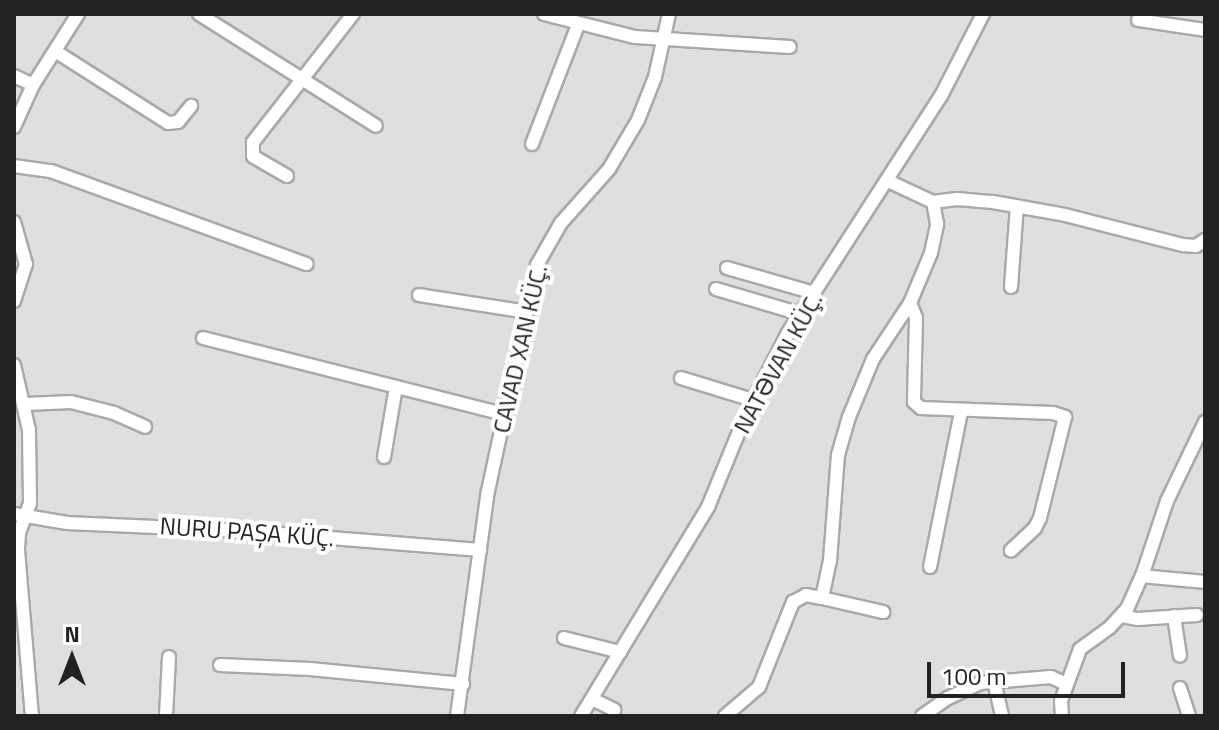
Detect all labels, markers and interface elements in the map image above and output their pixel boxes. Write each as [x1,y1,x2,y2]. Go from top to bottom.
street label: CAVAD XAN KÜÇ. [487,262,553,436]
street label: NATƏVAN KÜÇ. [727,288,829,438]
street label: NURU PAŞA KÜÇ. [159,512,335,552]
text: N [64,617,80,651]
north arrow [32,618,112,698]
scale bar [931,646,1129,696]
text: 100 m [941,658,1007,694]

